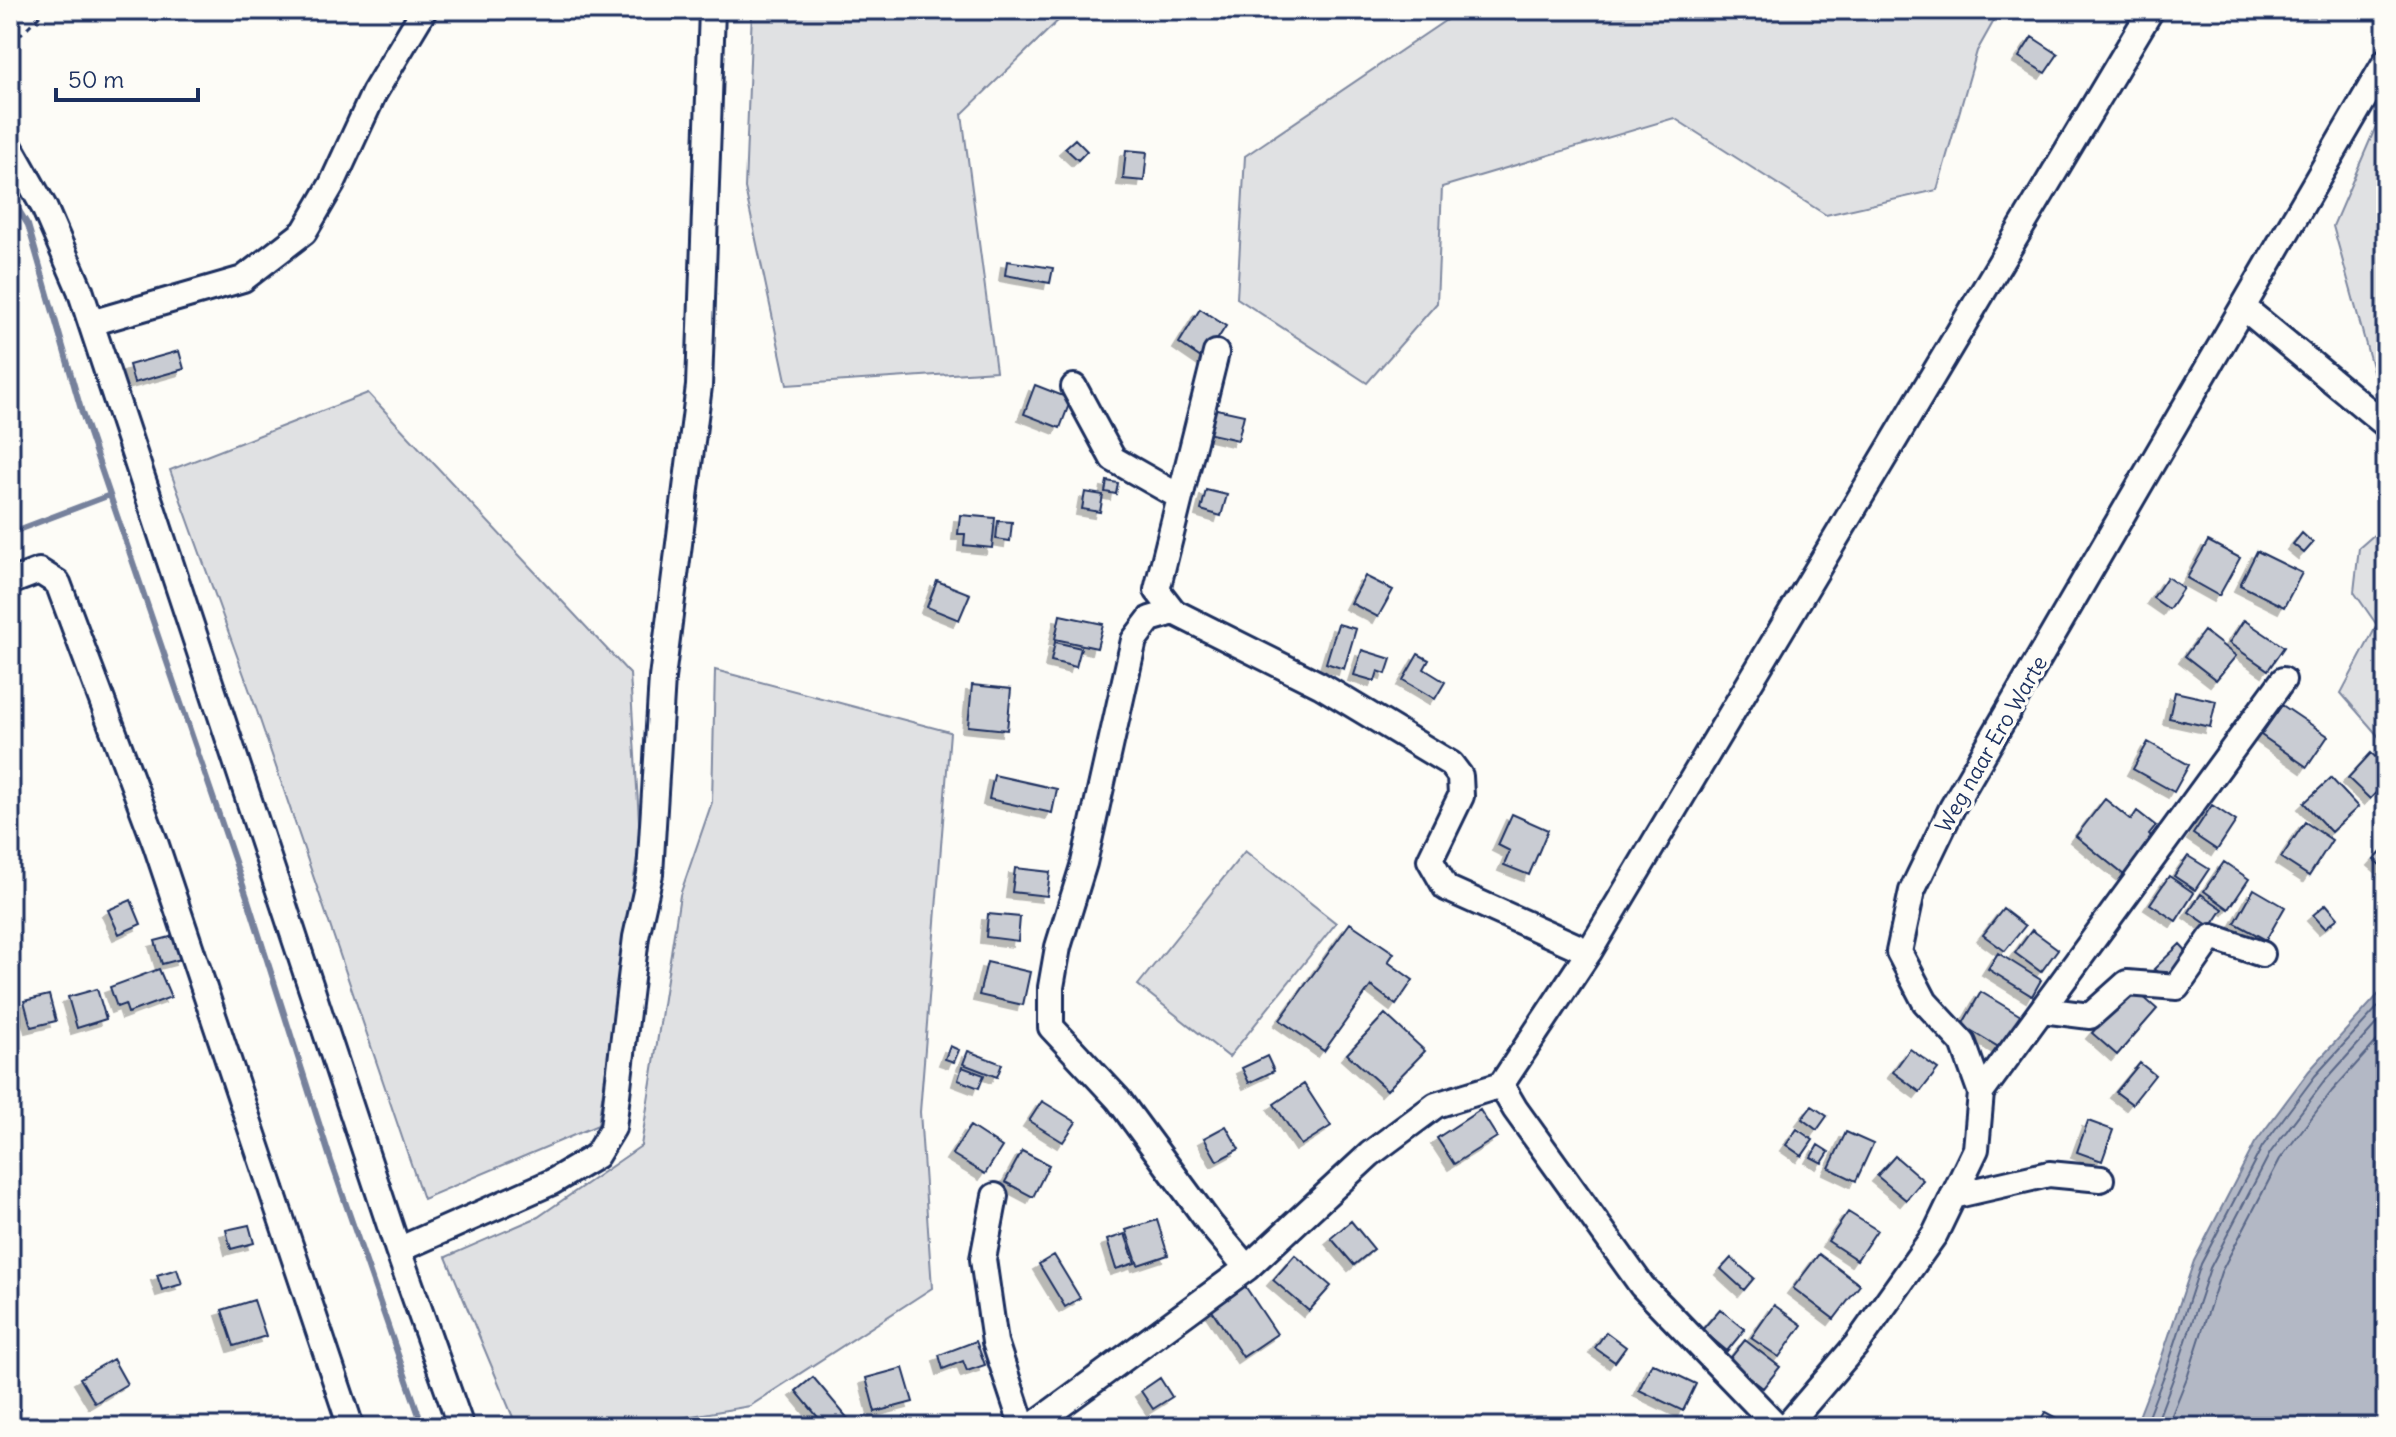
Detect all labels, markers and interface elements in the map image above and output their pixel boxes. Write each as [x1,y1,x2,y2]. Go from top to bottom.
scale bar [56,52,198,102]
text: 50 m [68,64,124,94]
street label: Weg naar Ero Warte [1929,651,2053,837]

